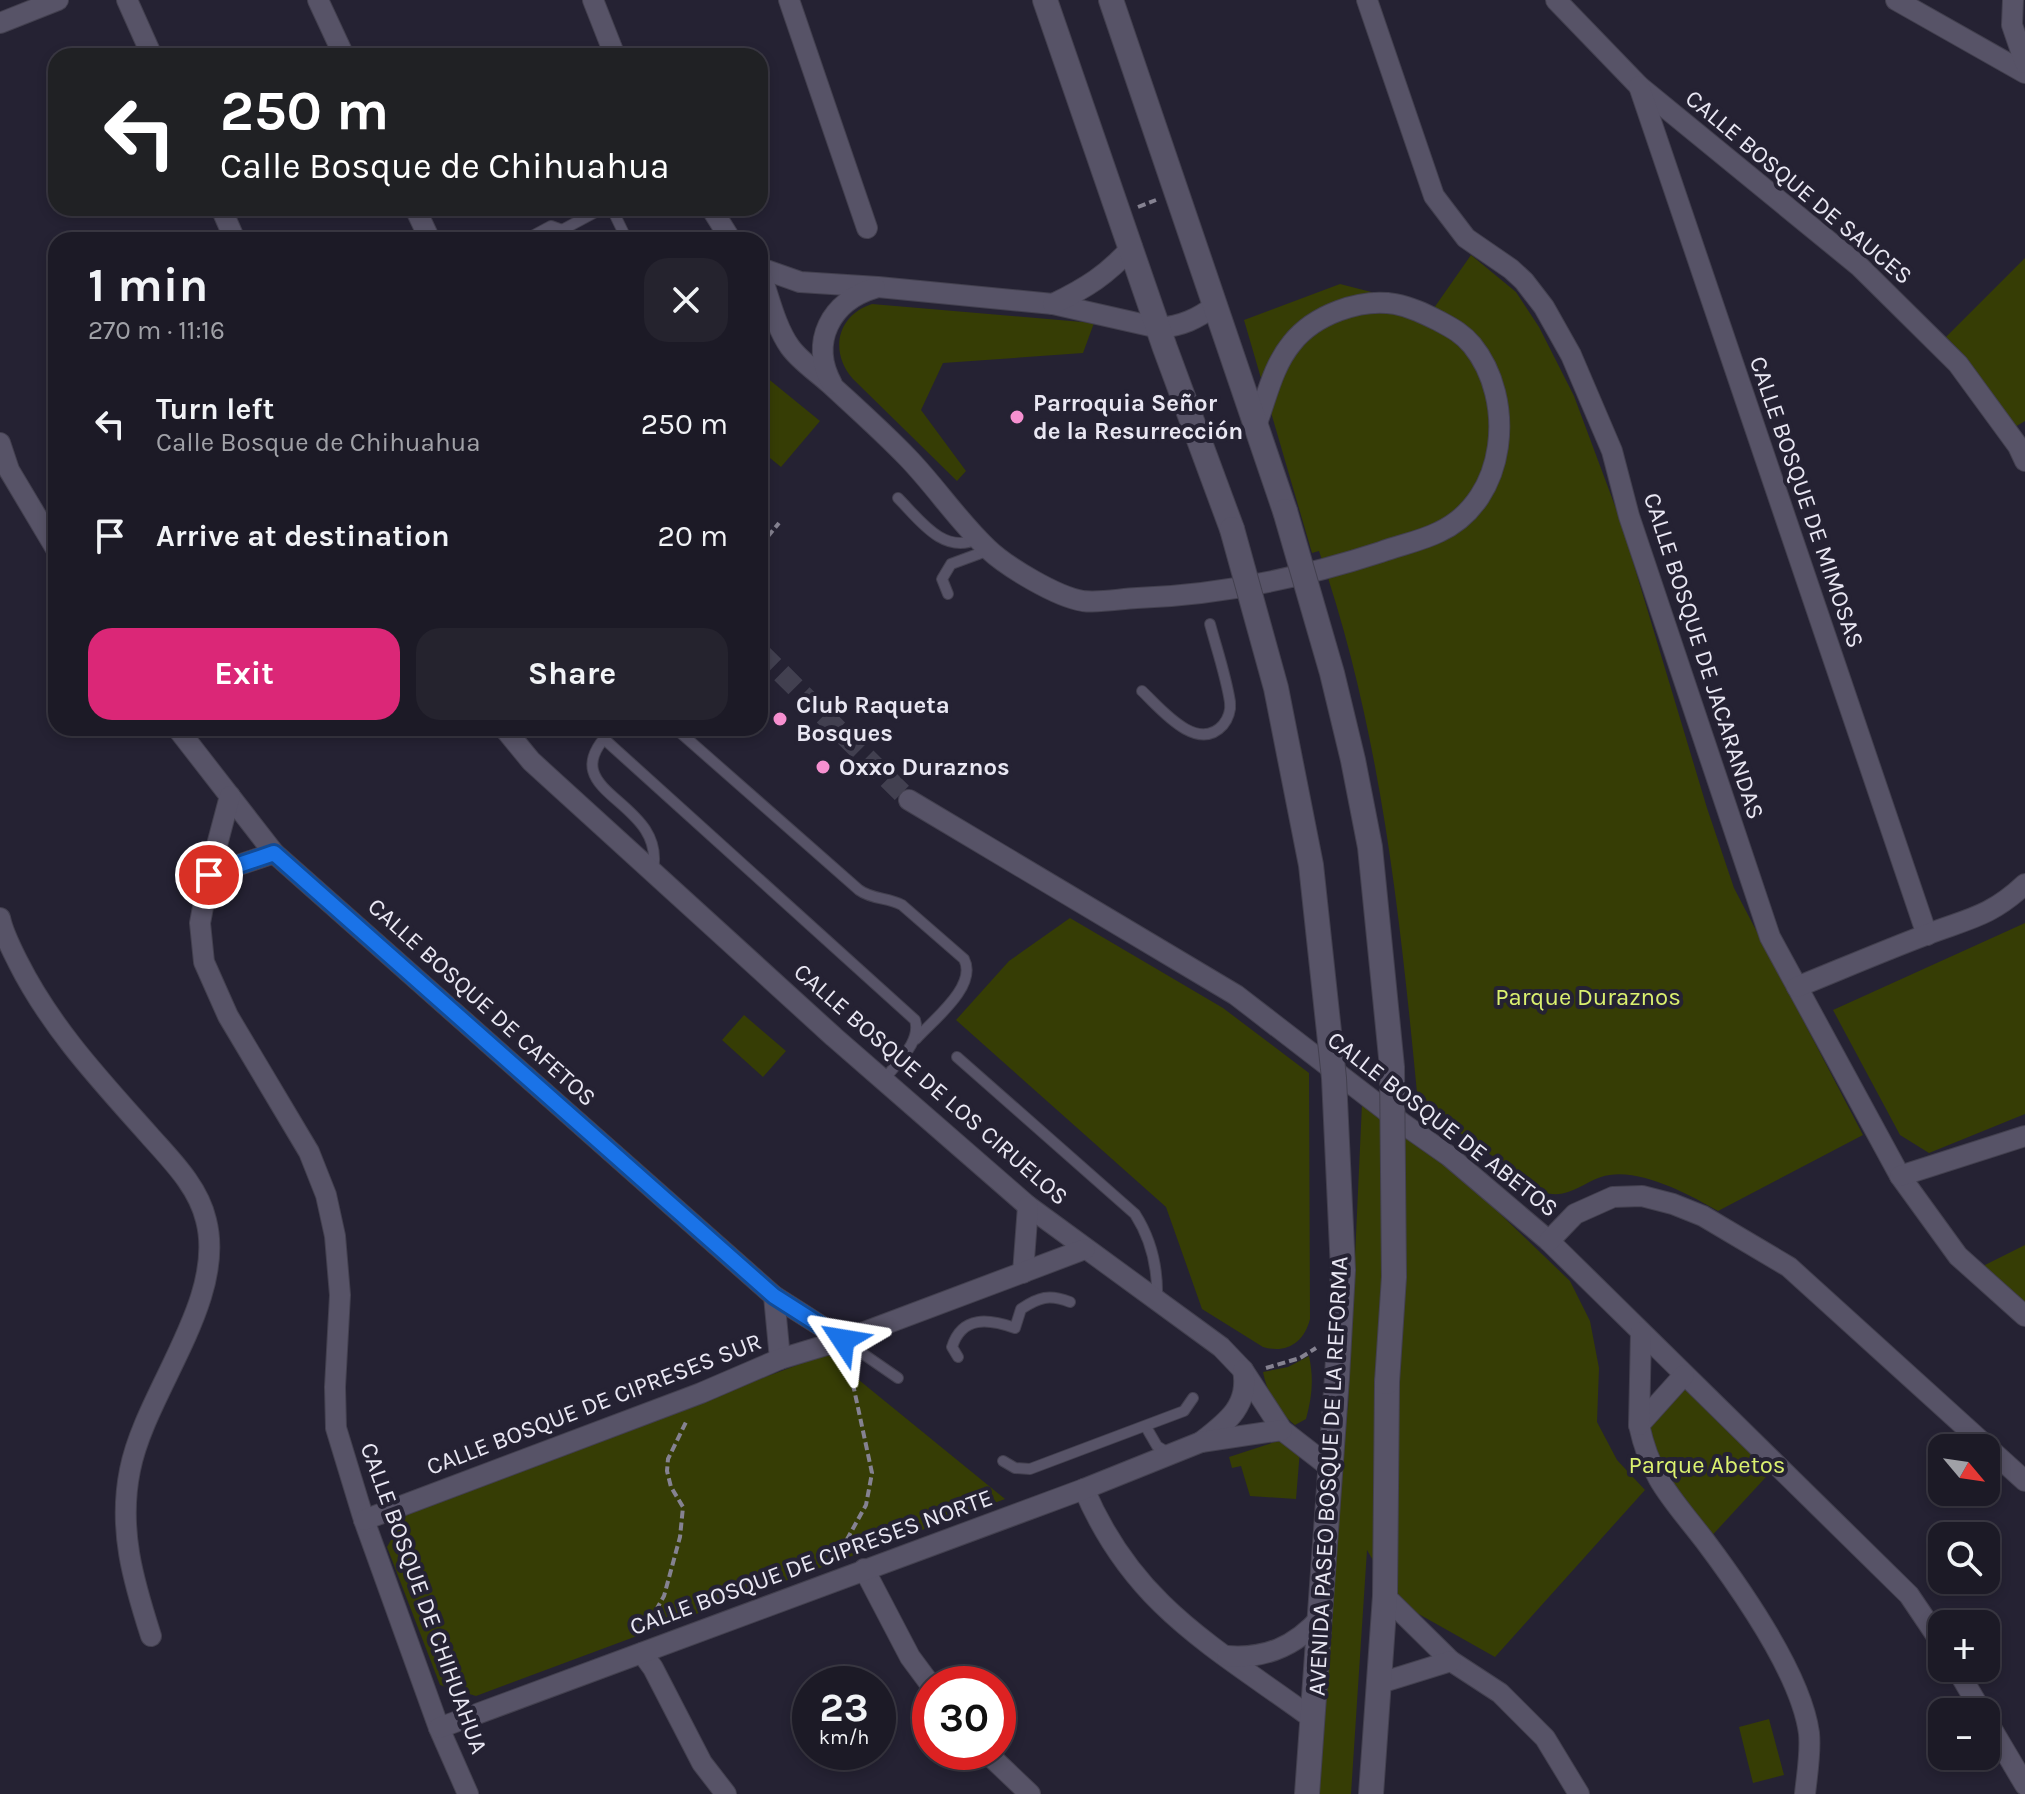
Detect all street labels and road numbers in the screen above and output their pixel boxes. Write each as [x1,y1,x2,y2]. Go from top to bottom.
street label: CALLE BOSQUE DE SAUCES [1680,84,1918,290]
street label: CALLE BOSQUE DE MIMOSAS [1744,353,1870,651]
street label: CALLE BOSQUE DE JACARANDAS [1638,489,1770,823]
street label: CALLE BOSQUE DE CAFETOS [362,892,602,1112]
street label: CALLE BOSQUE DE LOS CIRUELOS [788,957,1074,1211]
street label: CALLE BOSQUE DE ABETOS [1322,1025,1564,1223]
street label: AVENIDA PASEO BOSQUE DE LA REFORMA [1303,1255,1354,1696]
street label: CALLE BOSQUE DE CIPRESES SUR [423,1327,765,1481]
street label: CALLE BOSQUE DE CHIHUAHUA [355,1439,493,1758]
street label: CALLE BOSQUE DE CIPRESES NORTE [626,1483,996,1641]

